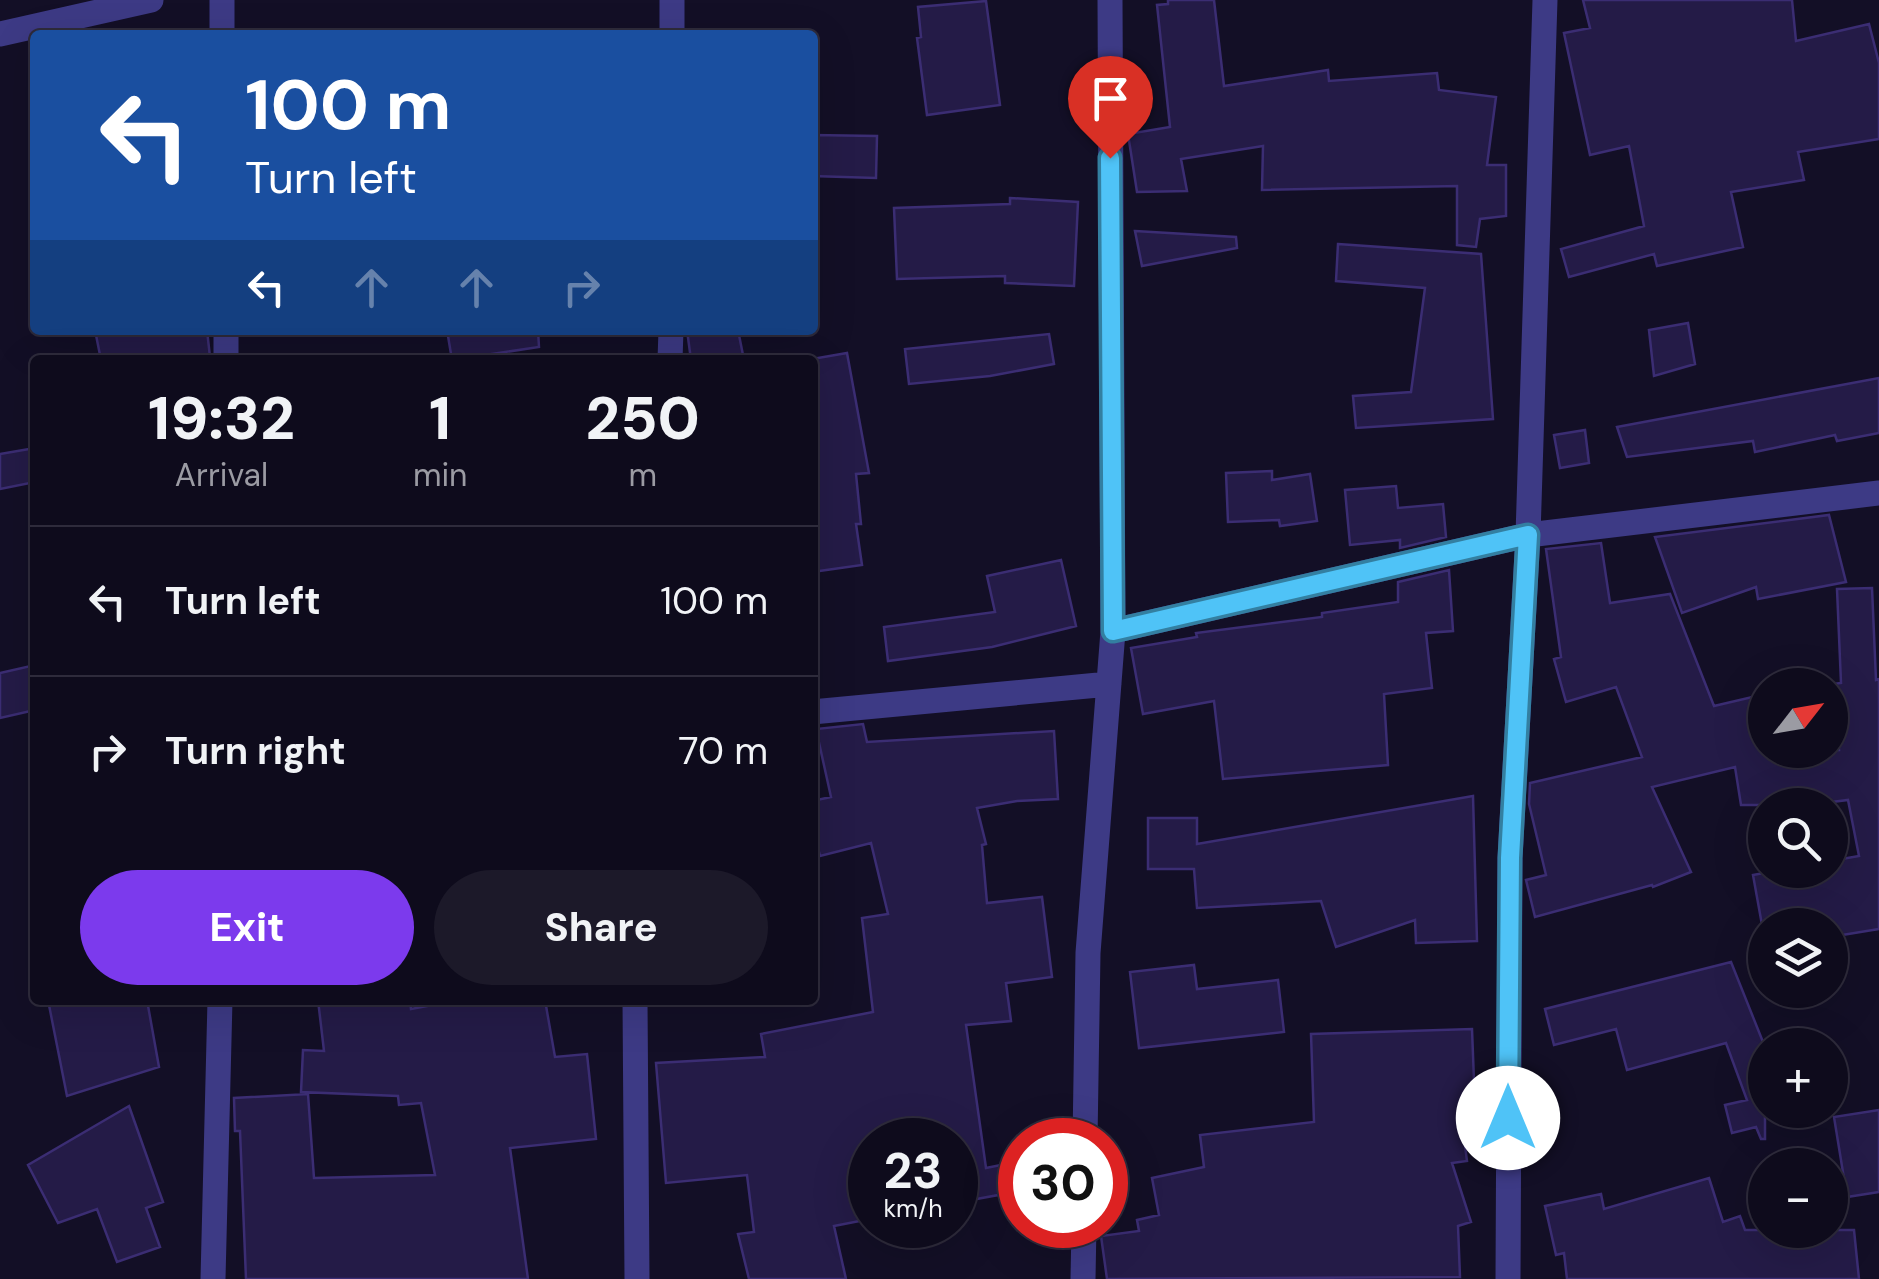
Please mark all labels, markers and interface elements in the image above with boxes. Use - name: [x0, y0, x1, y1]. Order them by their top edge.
- pin: [1068, 56, 1153, 159]
- text: 100 m: [245, 60, 451, 151]
- icon: left: [80, 70, 210, 200]
- icon: arrive: [1083, 71, 1138, 126]
- text: Turn left: [245, 148, 417, 207]
- icon: left: [239, 260, 294, 315]
- icon: ahead: [344, 260, 399, 315]
- icon: ahead: [449, 260, 504, 315]
- icon: right: [554, 260, 609, 315]
- text: 19:32: [148, 379, 295, 458]
- text: 1: [429, 379, 451, 458]
- text: 250: [586, 379, 700, 458]
- text: Arrival: [175, 454, 268, 496]
- text: min: [413, 454, 467, 496]
- text: m: [628, 454, 657, 496]
- icon: left: [80, 574, 135, 629]
- text: Turn left: [165, 576, 321, 626]
- text: 100 m: [660, 576, 768, 626]
- north arrow: [1748, 668, 1848, 768]
- map controls: [1748, 668, 1848, 1248]
- icon: right: [80, 724, 135, 779]
- text: Turn right: [165, 726, 346, 776]
- text: 70 m: [678, 726, 768, 776]
- button: search: [1748, 788, 1848, 888]
- button: Exit: [80, 870, 414, 985]
- button: Share: [434, 870, 768, 985]
- button: layers: [1748, 908, 1848, 1008]
- button: +: [1748, 1028, 1848, 1128]
- position arrow: [1456, 1066, 1560, 1170]
- speed limit sign: 30: [998, 1118, 1128, 1248]
- text: 23: [884, 1138, 943, 1204]
- button: −: [1748, 1148, 1848, 1248]
- text: km/h: [883, 1192, 943, 1225]

